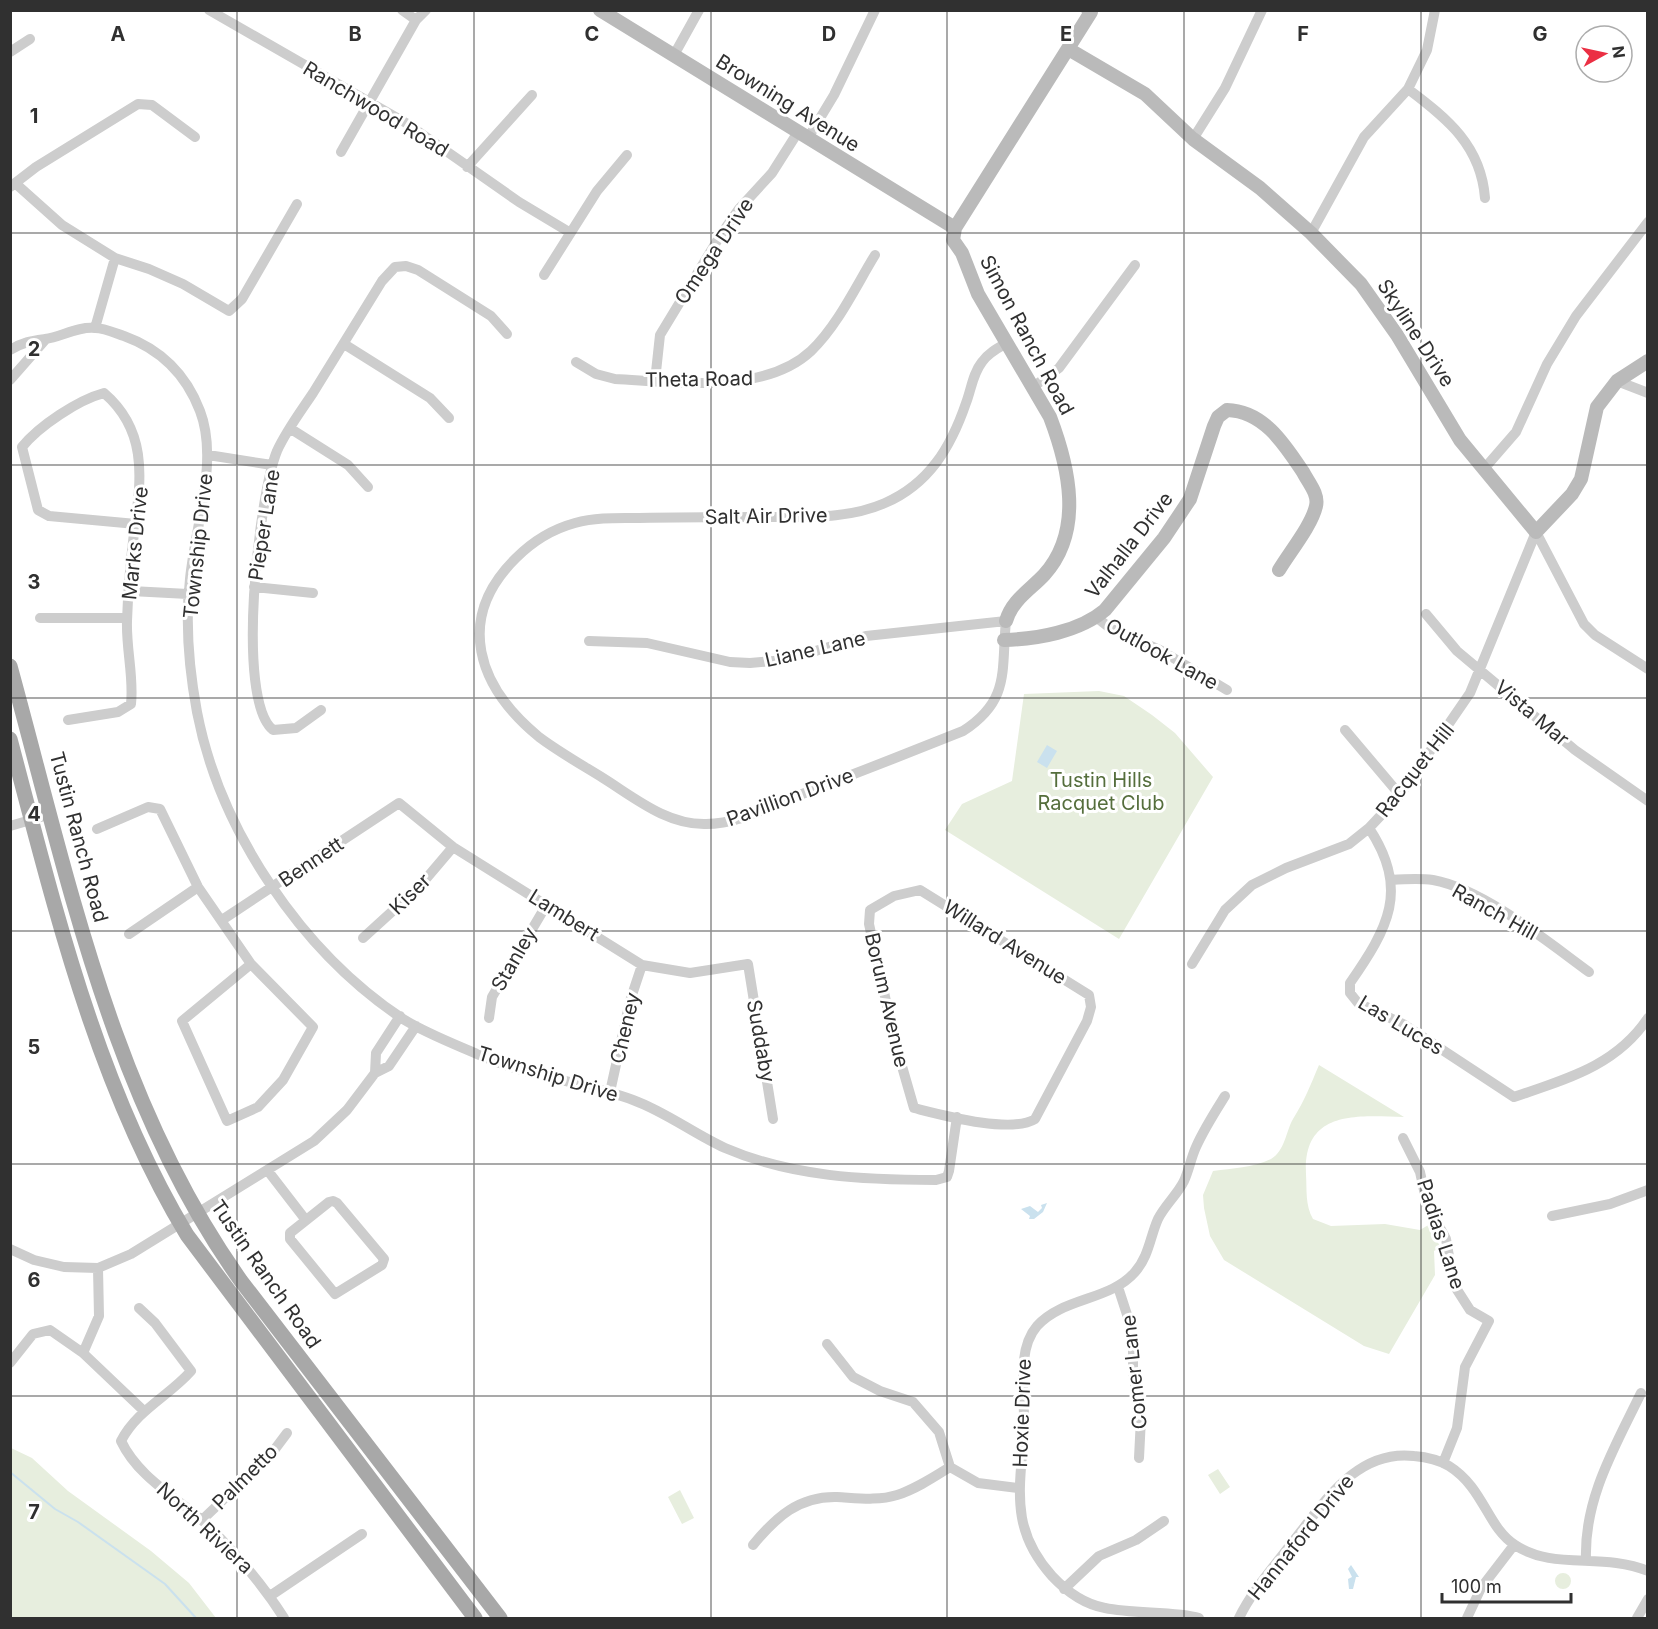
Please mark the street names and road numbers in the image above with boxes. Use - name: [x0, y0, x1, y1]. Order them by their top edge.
- street label: Browning Avenue: [712, 49, 864, 157]
- street label: Ranchwood Road: [299, 56, 453, 162]
- street label: Omega Drive: [670, 193, 758, 309]
- street label: Simon Ranch Road: [975, 251, 1079, 419]
- street label: Skyline Drive: [1372, 275, 1460, 391]
- street label: Theta Road: [645, 366, 753, 392]
- street label: Pieper Lane: [243, 468, 285, 582]
- street label: Township Drive: [178, 472, 218, 620]
- street label: Marks Drive: [117, 485, 153, 601]
- street label: Valhalla Drive: [1080, 487, 1178, 603]
- street label: Salt Air Drive: [704, 503, 828, 529]
- street label: Outlook Lane: [1101, 613, 1223, 695]
- street label: Liane Lane: [762, 626, 868, 672]
- street label: Vista Mar: [1490, 675, 1574, 751]
- street label: Racquet Hill: [1371, 718, 1459, 822]
- street label: Tustin Ranch Road: [45, 749, 113, 925]
- street label: Pavillion Drive: [723, 763, 857, 831]
- street label: Bennett: [274, 831, 348, 892]
- street label: Kiser: [384, 868, 436, 920]
- street label: Ranch Hill: [1448, 879, 1542, 945]
- street label: Lambert: [524, 884, 604, 946]
- street label: Willard Avenue: [939, 895, 1071, 989]
- street label: Stanley: [486, 923, 542, 995]
- street label: Borum Avenue: [860, 930, 914, 1070]
- street label: Cheney: [605, 990, 645, 1066]
- street label: Las Luces: [1354, 990, 1448, 1060]
- street label: Suddaby: [742, 998, 780, 1084]
- street label: Township Drive: [475, 1041, 621, 1107]
- street label: Padias Lane: [1412, 1176, 1470, 1292]
- street label: Tustin Ranch Road: [206, 1195, 326, 1353]
- street label: Comer Lane: [1116, 1314, 1152, 1430]
- street label: Hoxie Drive: [1008, 1358, 1036, 1468]
- street label: Palmetto: [207, 1439, 283, 1515]
- street label: Hannaford Drive: [1243, 1469, 1359, 1605]
- street label: North Riviera: [152, 1477, 258, 1579]

